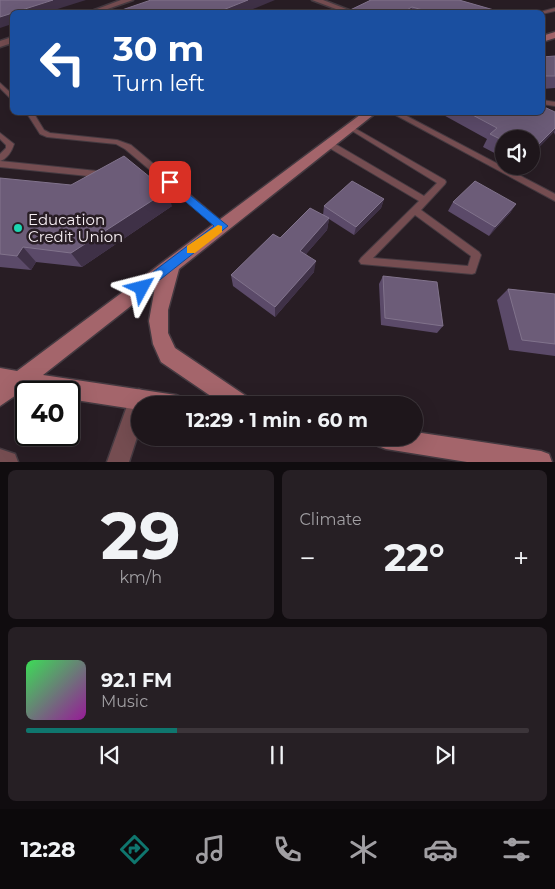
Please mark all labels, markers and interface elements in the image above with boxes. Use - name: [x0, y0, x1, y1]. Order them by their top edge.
- text: 30 m: [113, 27, 204, 70]
- icon: left: [30, 30, 95, 95]
- text: Turn left: [113, 70, 205, 97]
- map controls: [495, 130, 540, 175]
- button: sound: [495, 130, 540, 175]
- pin: [149, 161, 191, 203]
- icon: arrive: [156, 168, 184, 196]
- place label: Education Credit Union: [28, 210, 123, 246]
- marker: Education Credit Union: [12, 222, 24, 234]
- position arrow: [115, 261, 167, 313]
- speed limit sign: 40: [15, 381, 80, 446]
- text: 12:29 · 1 min · 60 m: [186, 409, 368, 432]
- text: 29: [101, 496, 181, 575]
- text: Climate: [300, 510, 362, 529]
- text: 22°: [384, 534, 445, 581]
- text: −: [300, 541, 316, 575]
- text: +: [513, 541, 529, 575]
- text: km/h: [119, 568, 162, 587]
- text: 92.1 FM: [101, 669, 172, 692]
- text: Music: [101, 692, 148, 711]
- icon: previous: [96, 741, 124, 769]
- icon: pause: [263, 741, 291, 769]
- icon: next: [431, 741, 459, 769]
- icon: directions: [117, 832, 152, 867]
- icon: music: [193, 832, 228, 867]
- icon: phone: [270, 832, 305, 867]
- icon: climate: [346, 832, 381, 867]
- icon: car: [423, 832, 458, 867]
- icon: filters: [499, 832, 534, 867]
- text: 12:28: [21, 836, 76, 863]

